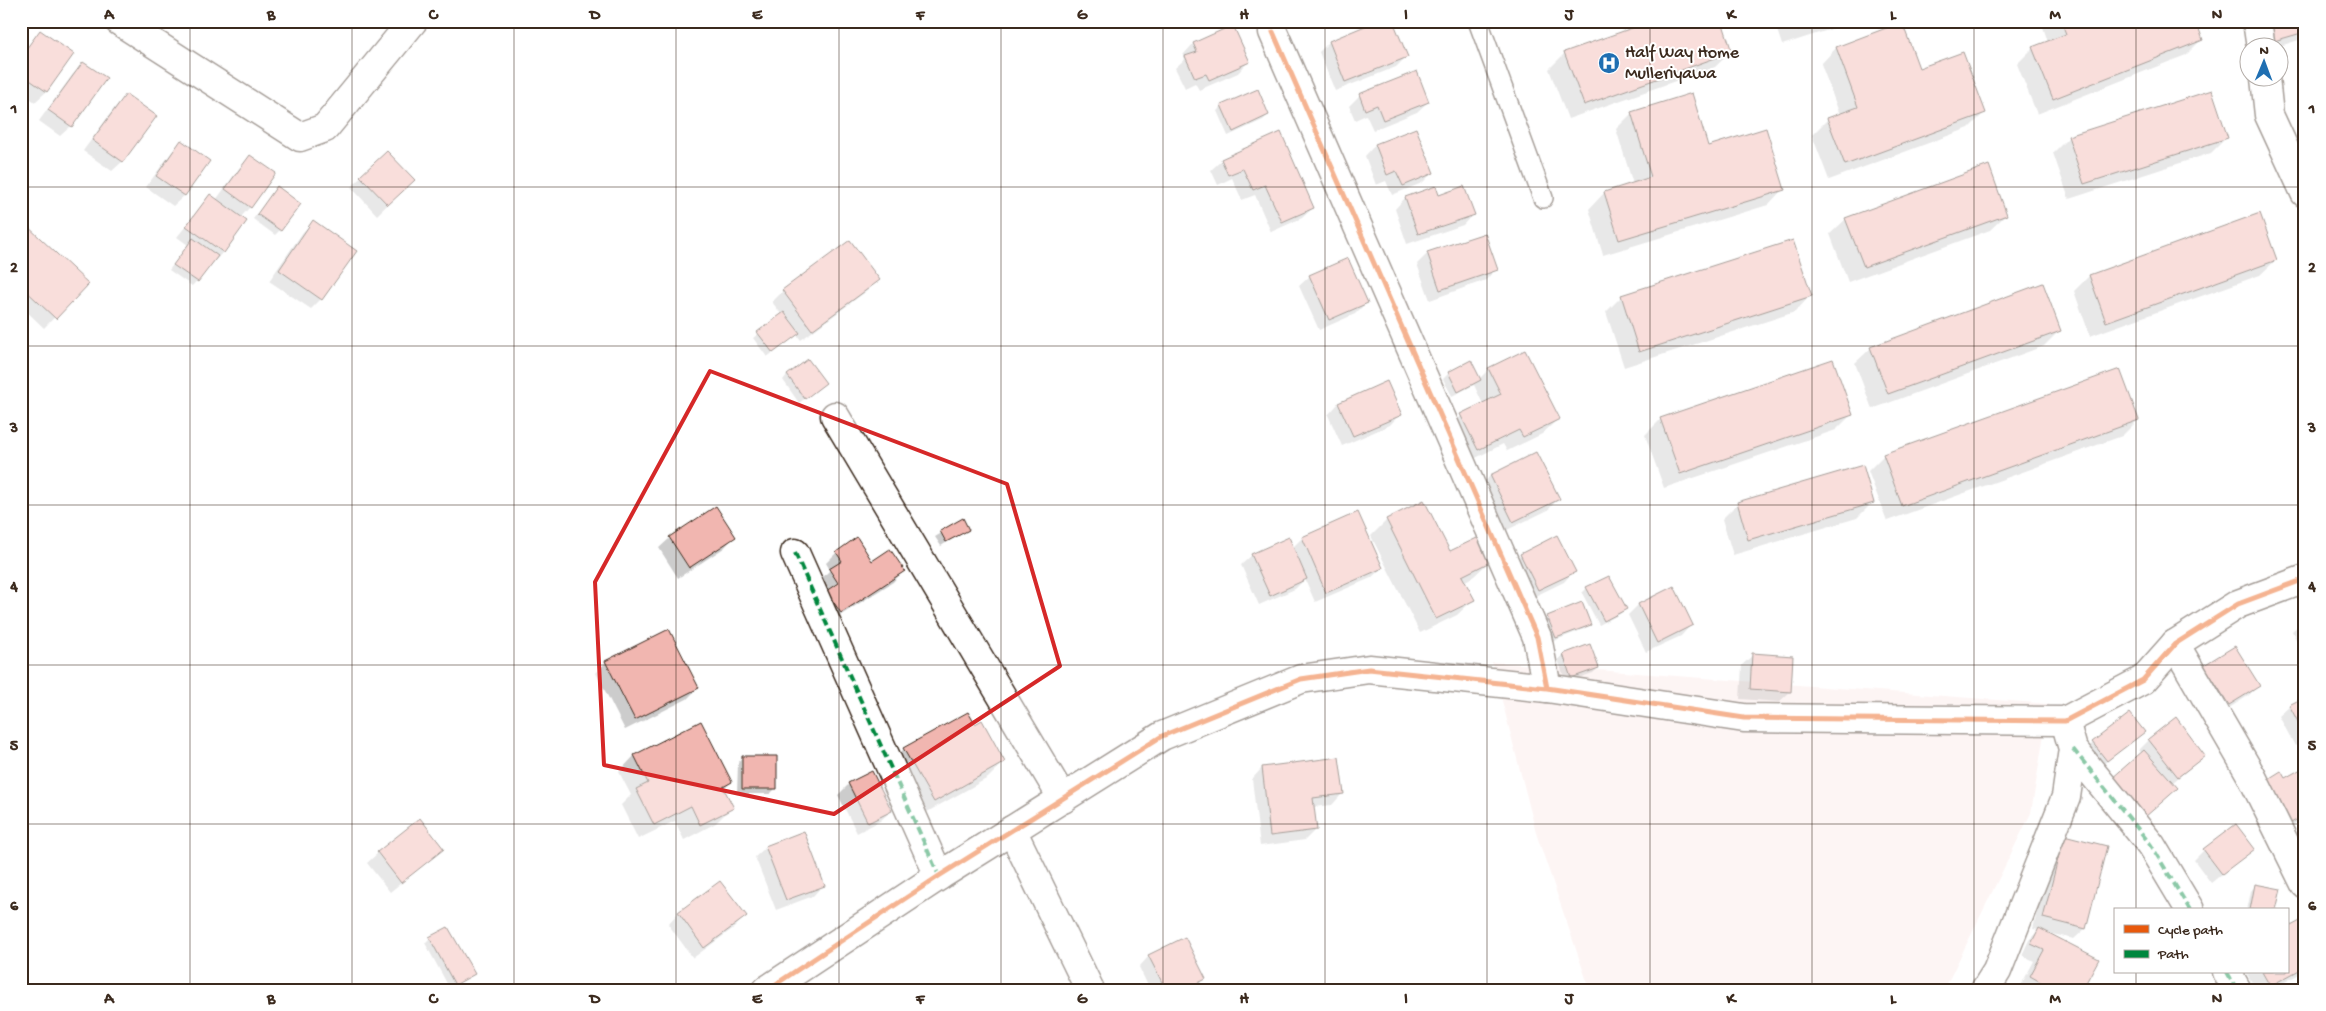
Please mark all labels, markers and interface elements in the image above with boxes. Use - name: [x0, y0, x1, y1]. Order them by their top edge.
- text: A: [103, 7, 115, 26]
- text: B: [266, 7, 276, 26]
- text: C: [428, 7, 439, 26]
- text: D: [588, 7, 601, 26]
- text: E: [752, 7, 763, 26]
- text: F: [915, 7, 926, 26]
- text: G: [1077, 7, 1088, 26]
- text: H: [1239, 7, 1249, 26]
- text: I: [1404, 7, 1408, 26]
- text: J: [1564, 7, 1575, 26]
- text: K: [1726, 7, 1738, 26]
- text: L: [1890, 7, 1897, 26]
- text: M: [2049, 7, 2061, 26]
- text: N: [2212, 7, 2223, 26]
- north arrow: [2238, 38, 2288, 88]
- place label: Half Way Home Mulleriyawa: [1625, 43, 1740, 85]
- text: N: [2259, 43, 2269, 60]
- hospital icon: Half Way Home Mulleriyawa: [1597, 51, 1621, 75]
- text: 1: [10, 101, 17, 120]
- text: 1: [2308, 101, 2315, 120]
- text: 2: [10, 260, 18, 279]
- text: 2: [2308, 260, 2316, 279]
- text: 3: [9, 420, 18, 439]
- text: 3: [2307, 420, 2316, 439]
- text: 4: [9, 579, 18, 598]
- text: 4: [2307, 579, 2316, 598]
- text: 5: [10, 738, 19, 757]
- text: 5: [2308, 738, 2317, 757]
- text: 6: [10, 898, 19, 917]
- text: 6: [2308, 898, 2317, 917]
- legend: [2114, 908, 2288, 974]
- text: Cycle path: [2158, 922, 2223, 940]
- text: Path: [2157, 946, 2189, 964]
- text: A: [103, 991, 115, 1010]
- text: B: [266, 991, 276, 1010]
- text: C: [428, 991, 439, 1010]
- text: D: [588, 991, 601, 1010]
- text: E: [752, 991, 763, 1010]
- text: F: [915, 991, 926, 1010]
- text: G: [1077, 991, 1088, 1010]
- text: H: [1239, 991, 1249, 1010]
- text: I: [1404, 991, 1408, 1010]
- text: J: [1564, 991, 1575, 1010]
- text: K: [1726, 991, 1738, 1010]
- text: L: [1890, 991, 1897, 1010]
- text: M: [2049, 991, 2061, 1010]
- text: N: [2212, 991, 2223, 1010]

